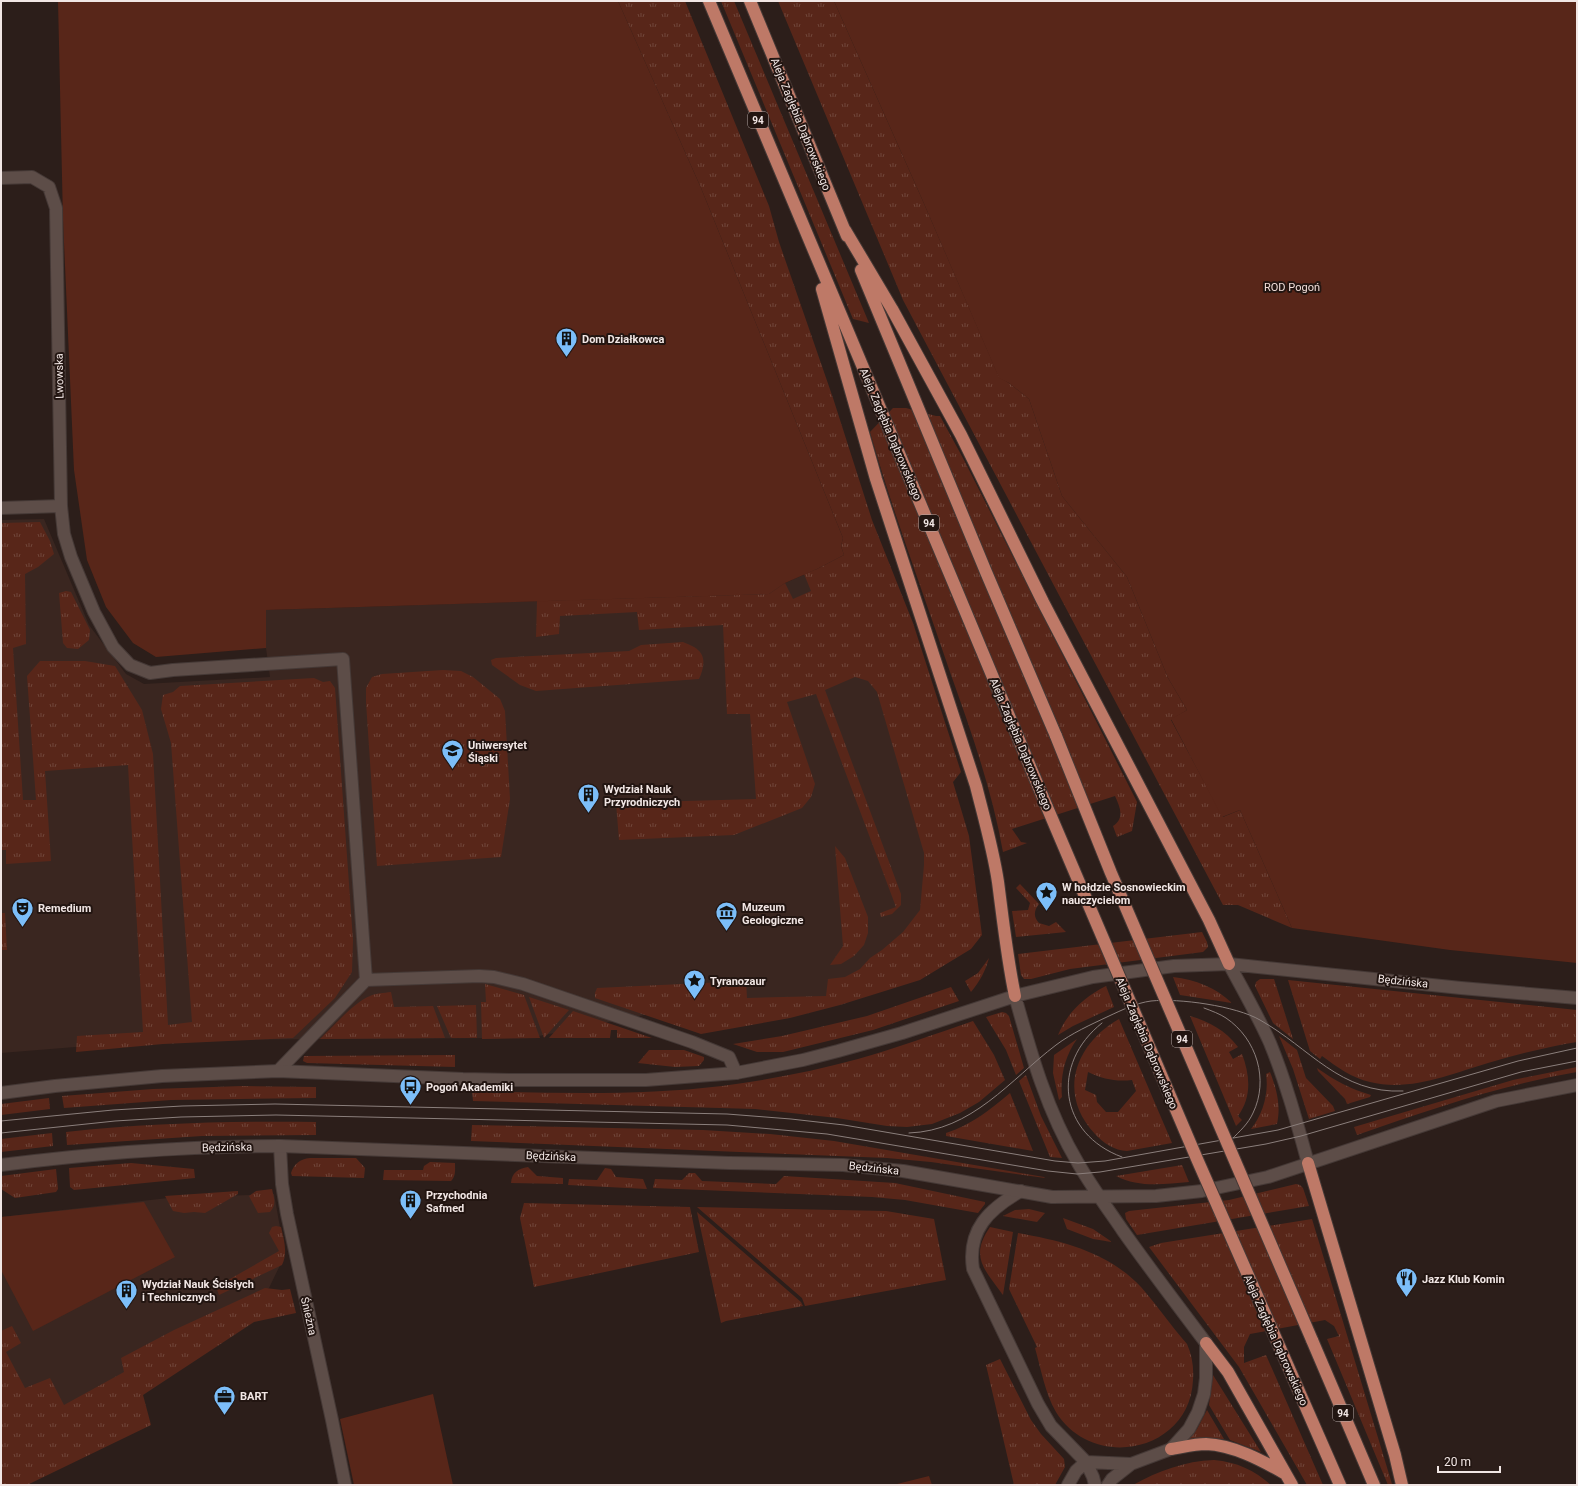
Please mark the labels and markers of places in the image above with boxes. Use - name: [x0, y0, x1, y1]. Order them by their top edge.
- building icon: Dom Działkowca: [553, 326, 579, 359]
- place label: Dom Działkowca: [582, 333, 664, 346]
- school or university icon: Uniwersytet Śląski: [440, 738, 466, 771]
- place label: Uniwersytet Śląski: [468, 739, 527, 765]
- building icon: Wydział Nauk Przyrodniczych: [576, 782, 602, 815]
- place label: Wydział Nauk Przyrodniczych: [604, 783, 680, 809]
- place icon: W hołdzie Sosnowieckim nauczycielom: [1034, 880, 1060, 913]
- place label: W hołdzie Sosnowieckim nauczycielom: [1062, 881, 1185, 907]
- theatre icon: Remedium: [10, 895, 36, 928]
- museum icon: Muzeum Geologiczne: [713, 900, 739, 933]
- place label: Muzeum Geologiczne: [742, 901, 803, 927]
- place label: Remedium: [38, 902, 91, 915]
- place icon: Tyranozaur: [682, 968, 708, 1001]
- place label: Tyranozaur: [710, 975, 766, 988]
- bus stop icon: Pogoń Akademiki: [397, 1074, 423, 1107]
- place label: Pogoń Akademiki: [426, 1081, 513, 1094]
- building icon: Przychodnia Safmed: [398, 1188, 424, 1221]
- place label: Przychodnia Safmed: [426, 1189, 488, 1215]
- restaurant icon: Jazz Klub Komin: [1393, 1266, 1419, 1299]
- place label: Jazz Klub Komin: [1422, 1273, 1505, 1286]
- building icon: Wydział Nauk Ścisłych i Technicznych: [114, 1277, 140, 1310]
- place label: Wydział Nauk Ścisłych i Technicznych: [142, 1278, 254, 1304]
- office icon: BART: [211, 1383, 237, 1416]
- place label: BART: [240, 1390, 268, 1403]

